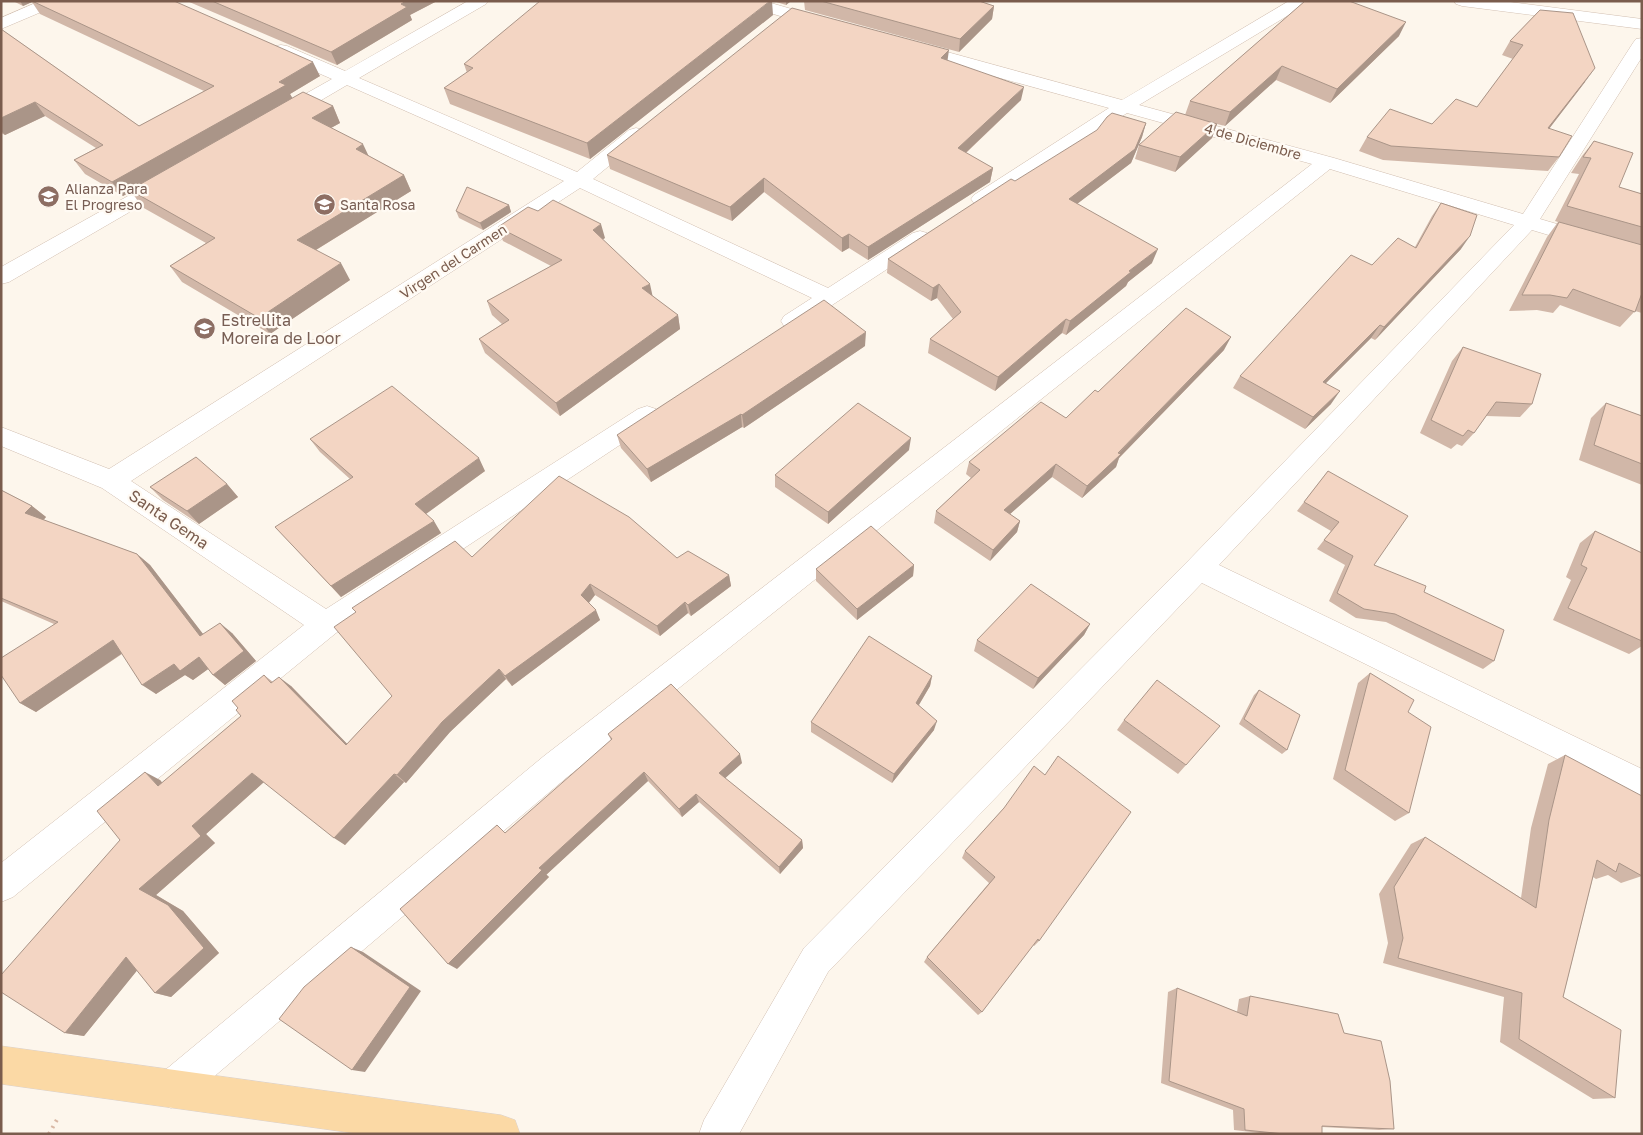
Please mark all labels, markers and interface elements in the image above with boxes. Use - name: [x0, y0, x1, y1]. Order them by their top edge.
- street label: 4 de Diciembre: [1203, 119, 1303, 163]
- place label: Alianza Para El Progreso: [65, 180, 148, 213]
- school or university icon: Alianza Para El Progreso: [37, 184, 61, 208]
- school or university icon: Santa Rosa: [312, 192, 336, 216]
- place label: Santa Rosa: [340, 196, 415, 213]
- street label: Virgen del Carmen: [396, 220, 510, 302]
- place label: Estrellita Moreira de Loor: [221, 310, 341, 348]
- school or university icon: Estrellita Moreira de Loor: [193, 317, 217, 341]
- street label: Santa Gema: [125, 485, 213, 553]

